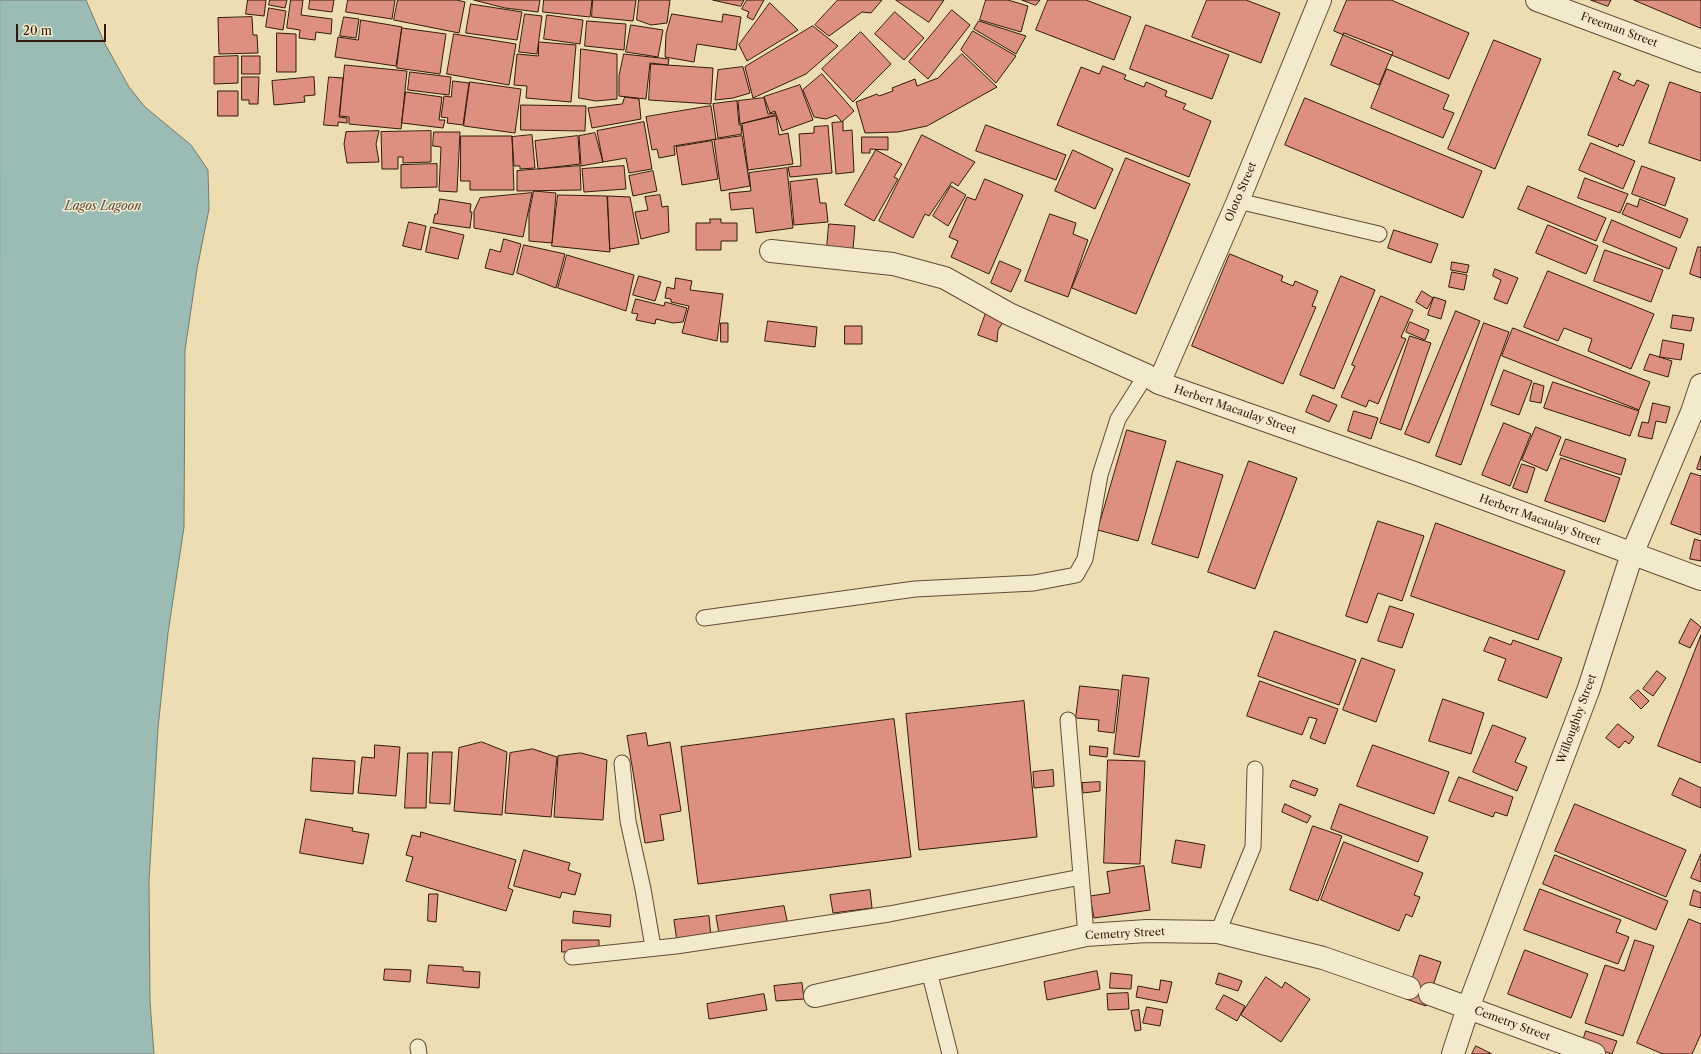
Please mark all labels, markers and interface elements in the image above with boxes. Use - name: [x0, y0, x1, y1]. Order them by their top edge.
- street label: Freeman Street: [1579, 10, 1659, 50]
- scale bar: [18, 16, 108, 42]
- text: 20 m: [23, 23, 52, 38]
- street label: Oloto Street: [1222, 160, 1260, 224]
- water label: Lagos Lagoon: [65, 200, 141, 214]
- street label: Herbert Macaulay Street: [1172, 383, 1298, 437]
- street label: Herbert Macaulay Street: [1477, 492, 1603, 548]
- street label: Willoughby Street: [1555, 672, 1599, 766]
- street label: Cemetry Street: [1085, 925, 1165, 943]
- street label: Cemetry Street: [1472, 1004, 1552, 1044]

